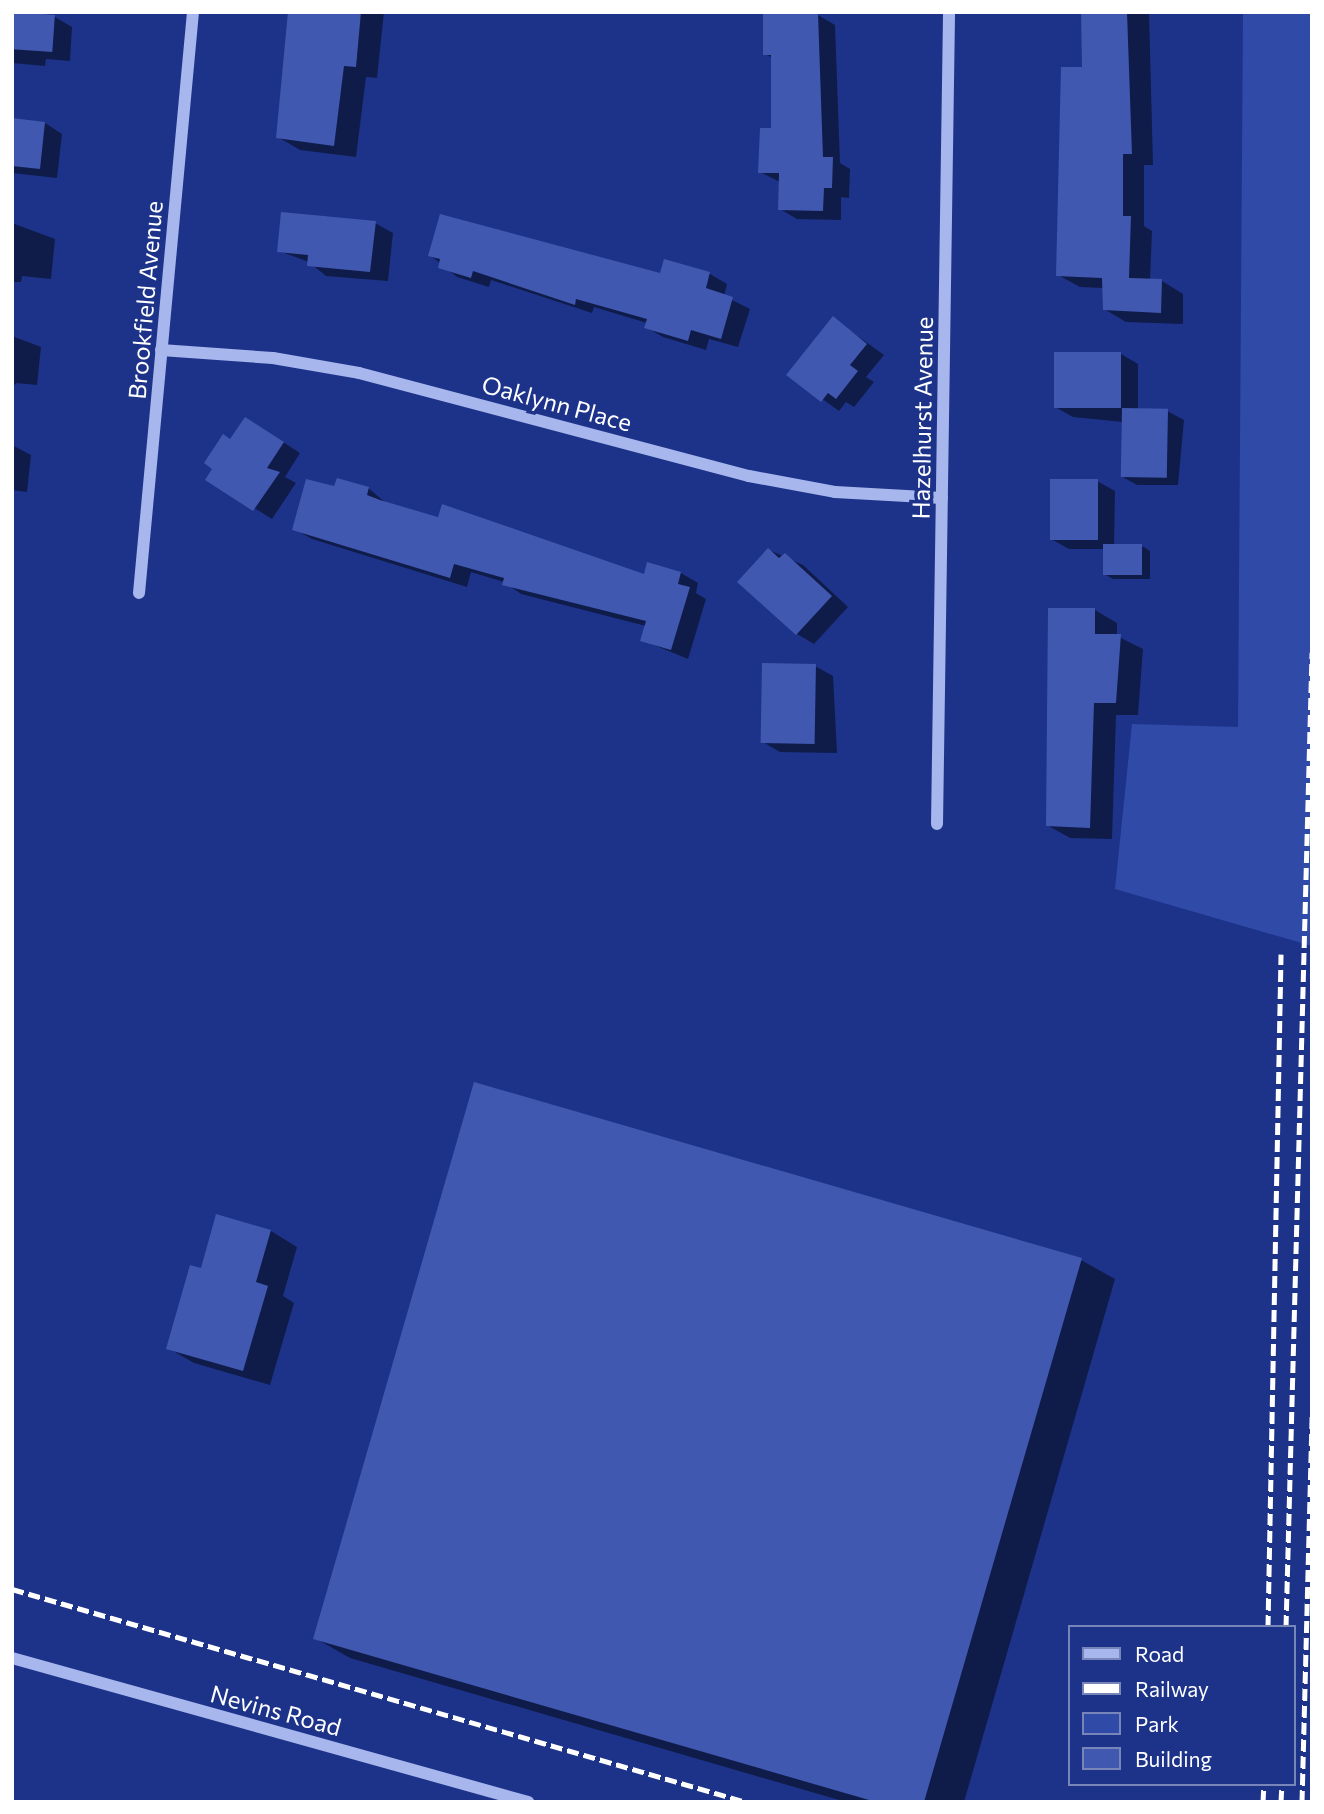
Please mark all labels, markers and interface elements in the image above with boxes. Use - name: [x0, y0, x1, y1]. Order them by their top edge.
- street label: Brookfield Avenue: [122, 200, 168, 400]
- street label: Hazelhurst Avenue: [906, 316, 938, 520]
- street label: Oaklynn Place: [479, 369, 635, 437]
- legend: [1068, 1625, 1296, 1786]
- text: Road: [1135, 1641, 1184, 1666]
- text: Railway: [1135, 1676, 1209, 1701]
- street label: Nevins Road: [207, 1679, 345, 1741]
- text: Park: [1135, 1711, 1179, 1736]
- text: Building: [1135, 1746, 1212, 1771]

